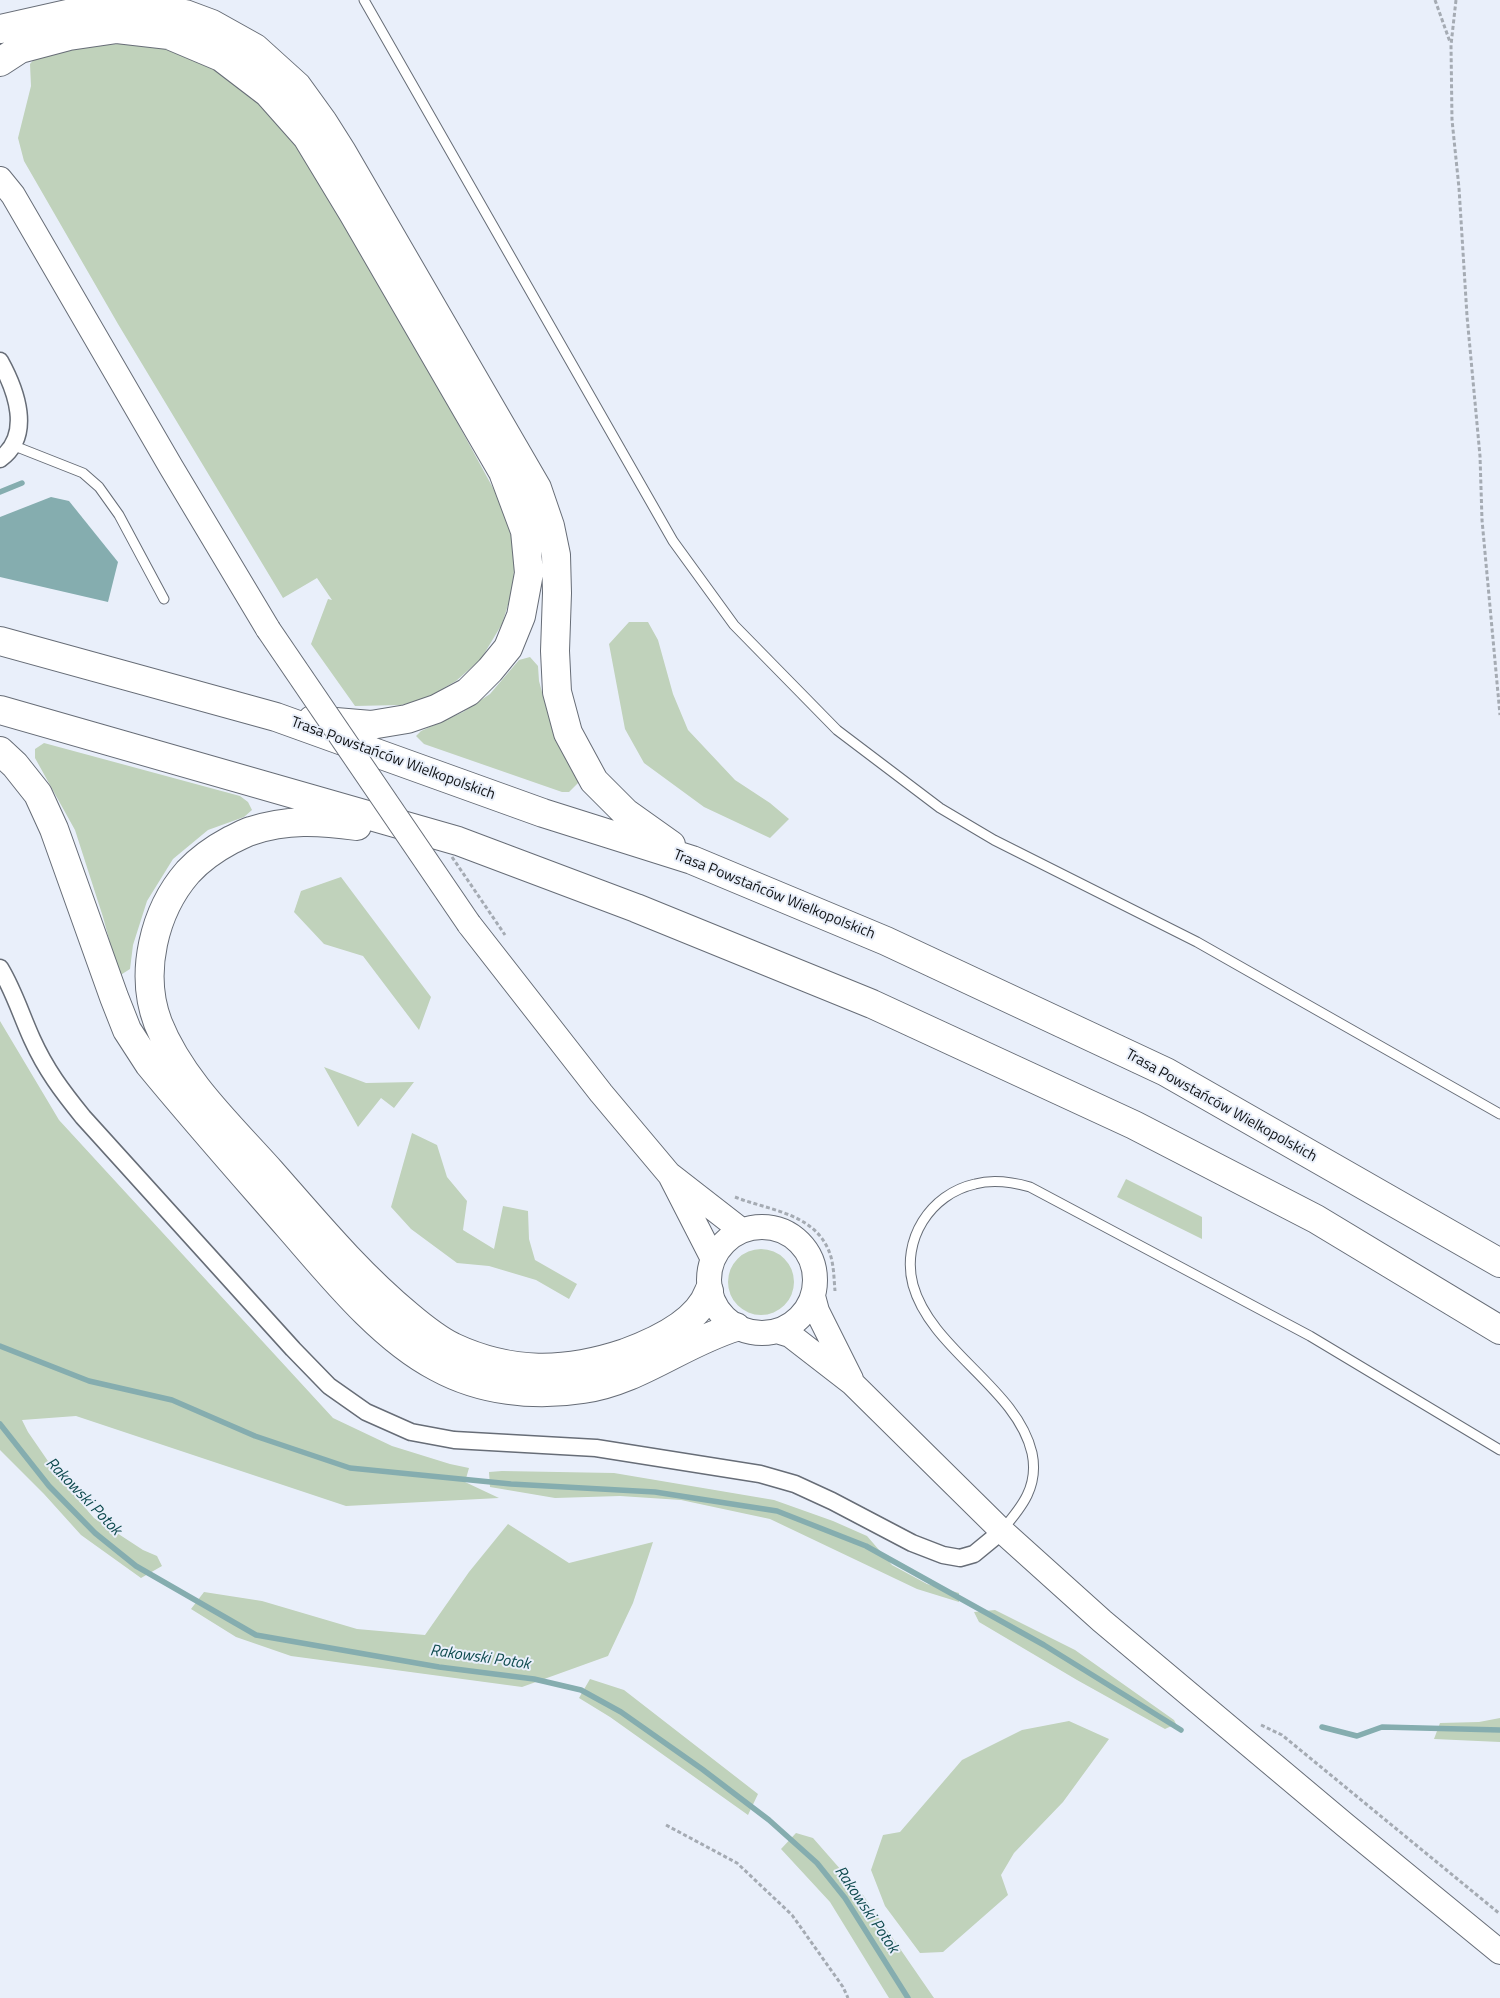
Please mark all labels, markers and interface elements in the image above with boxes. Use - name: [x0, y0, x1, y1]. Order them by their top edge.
- street label: Trasa Powstańców Wielkopolskich: [289, 714, 497, 804]
- street label: Trasa Powstańców Wielkopolskich: [671, 846, 877, 944]
- street label: Trasa Powstańców Wielkopolskich: [1122, 1046, 1320, 1166]
- water label: Rakowski Potok: [41, 1454, 125, 1540]
- water label: Rakowski Potok: [429, 1641, 531, 1675]
- water label: Rakowski Potok: [830, 1863, 902, 1957]

